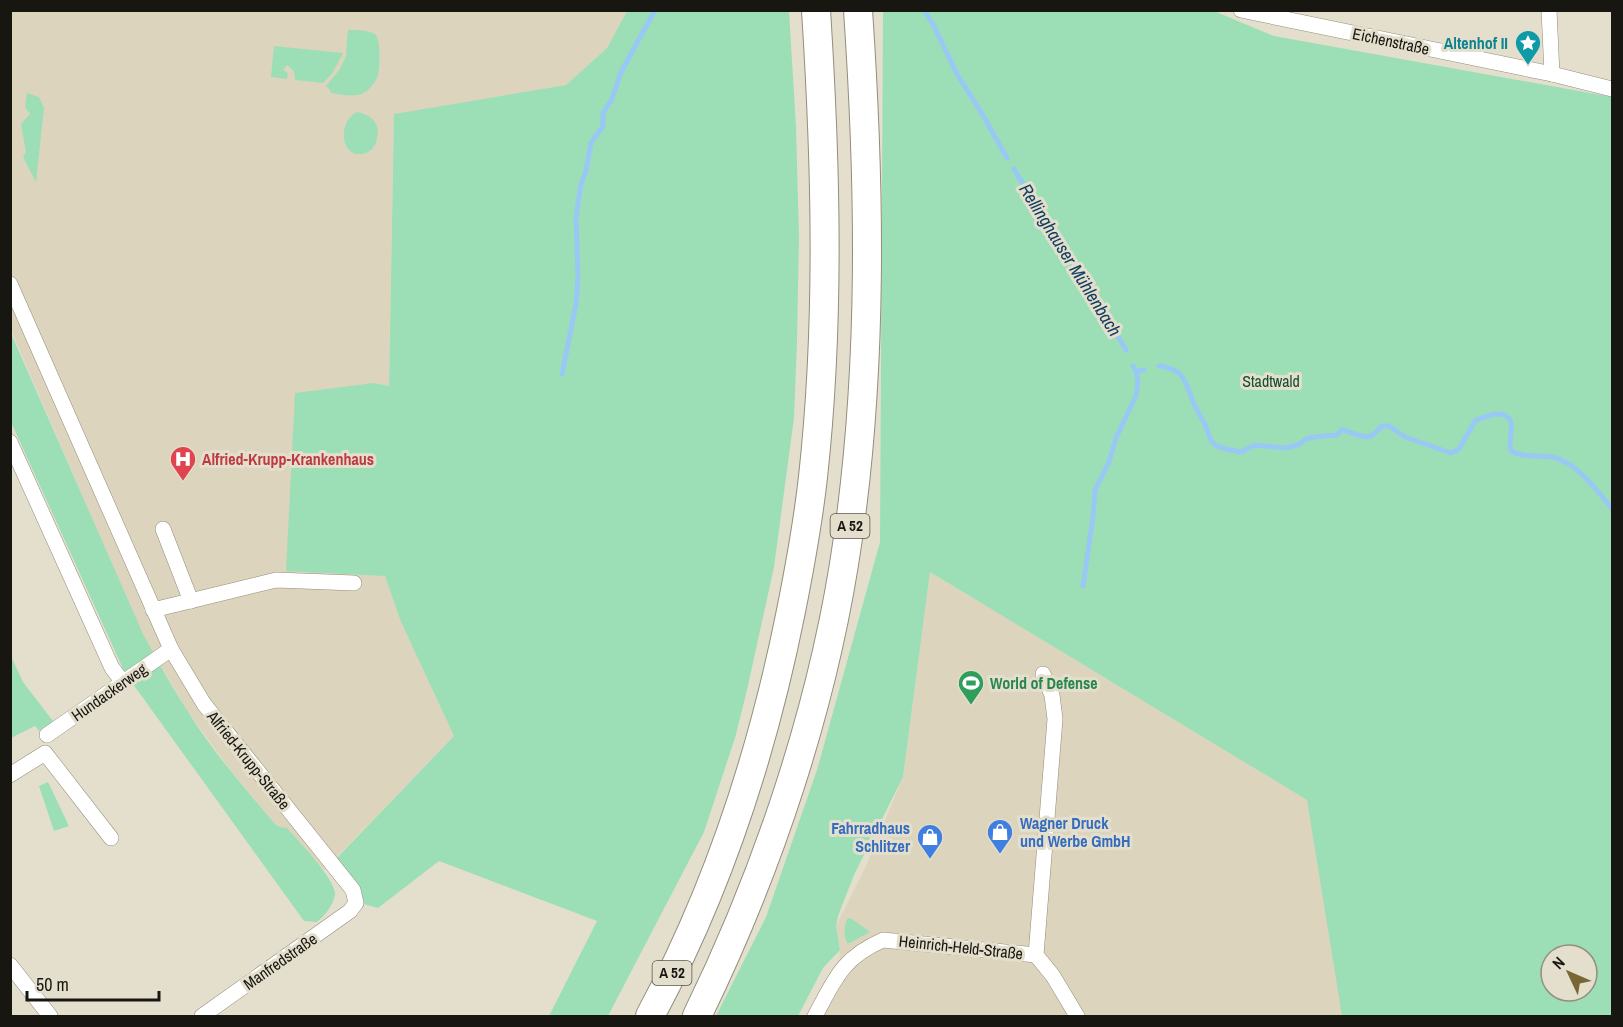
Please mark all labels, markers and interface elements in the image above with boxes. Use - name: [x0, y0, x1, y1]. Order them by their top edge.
- street label: Eichenstraße: [1351, 22, 1431, 60]
- place icon: Altenhof II: [1513, 28, 1543, 66]
- place label: Altenhof II: [1444, 32, 1508, 54]
- water label: Rellinghauser Mühlenbach: [1013, 179, 1128, 341]
- park label: Stadtwald: [1242, 370, 1300, 392]
- hospital icon: Alfried-Krupp-Krankenhaus: [168, 444, 198, 482]
- place label: Alfried-Krupp-Krankenhaus: [202, 448, 374, 470]
- road number: A 52: [830, 514, 870, 538]
- street label: Hundackerweg: [67, 657, 152, 726]
- sports icon: World of Defense: [956, 668, 986, 706]
- place label: World of Defense: [990, 672, 1098, 694]
- street label: Alfried-Krupp-Straße: [202, 705, 296, 814]
- place label: Wagner Druck und Werbe GmbH: [1020, 812, 1131, 852]
- place label: Fahrradhaus Schlitzer: [831, 817, 911, 857]
- shop icon: Wagner Druck und Werbe GmbH: [985, 817, 1015, 855]
- shop icon: Fahrradhaus Schlitzer: [915, 822, 945, 860]
- street label: Manfredstraße: [239, 928, 321, 994]
- street label: Heinrich-Held-Straße: [898, 930, 1024, 964]
- north arrow: [1539, 943, 1599, 1003]
- text: N: [1547, 952, 1569, 974]
- road number: A 52: [652, 961, 692, 985]
- scale bar: [27, 964, 159, 1002]
- text: 50 m: [36, 972, 69, 997]

